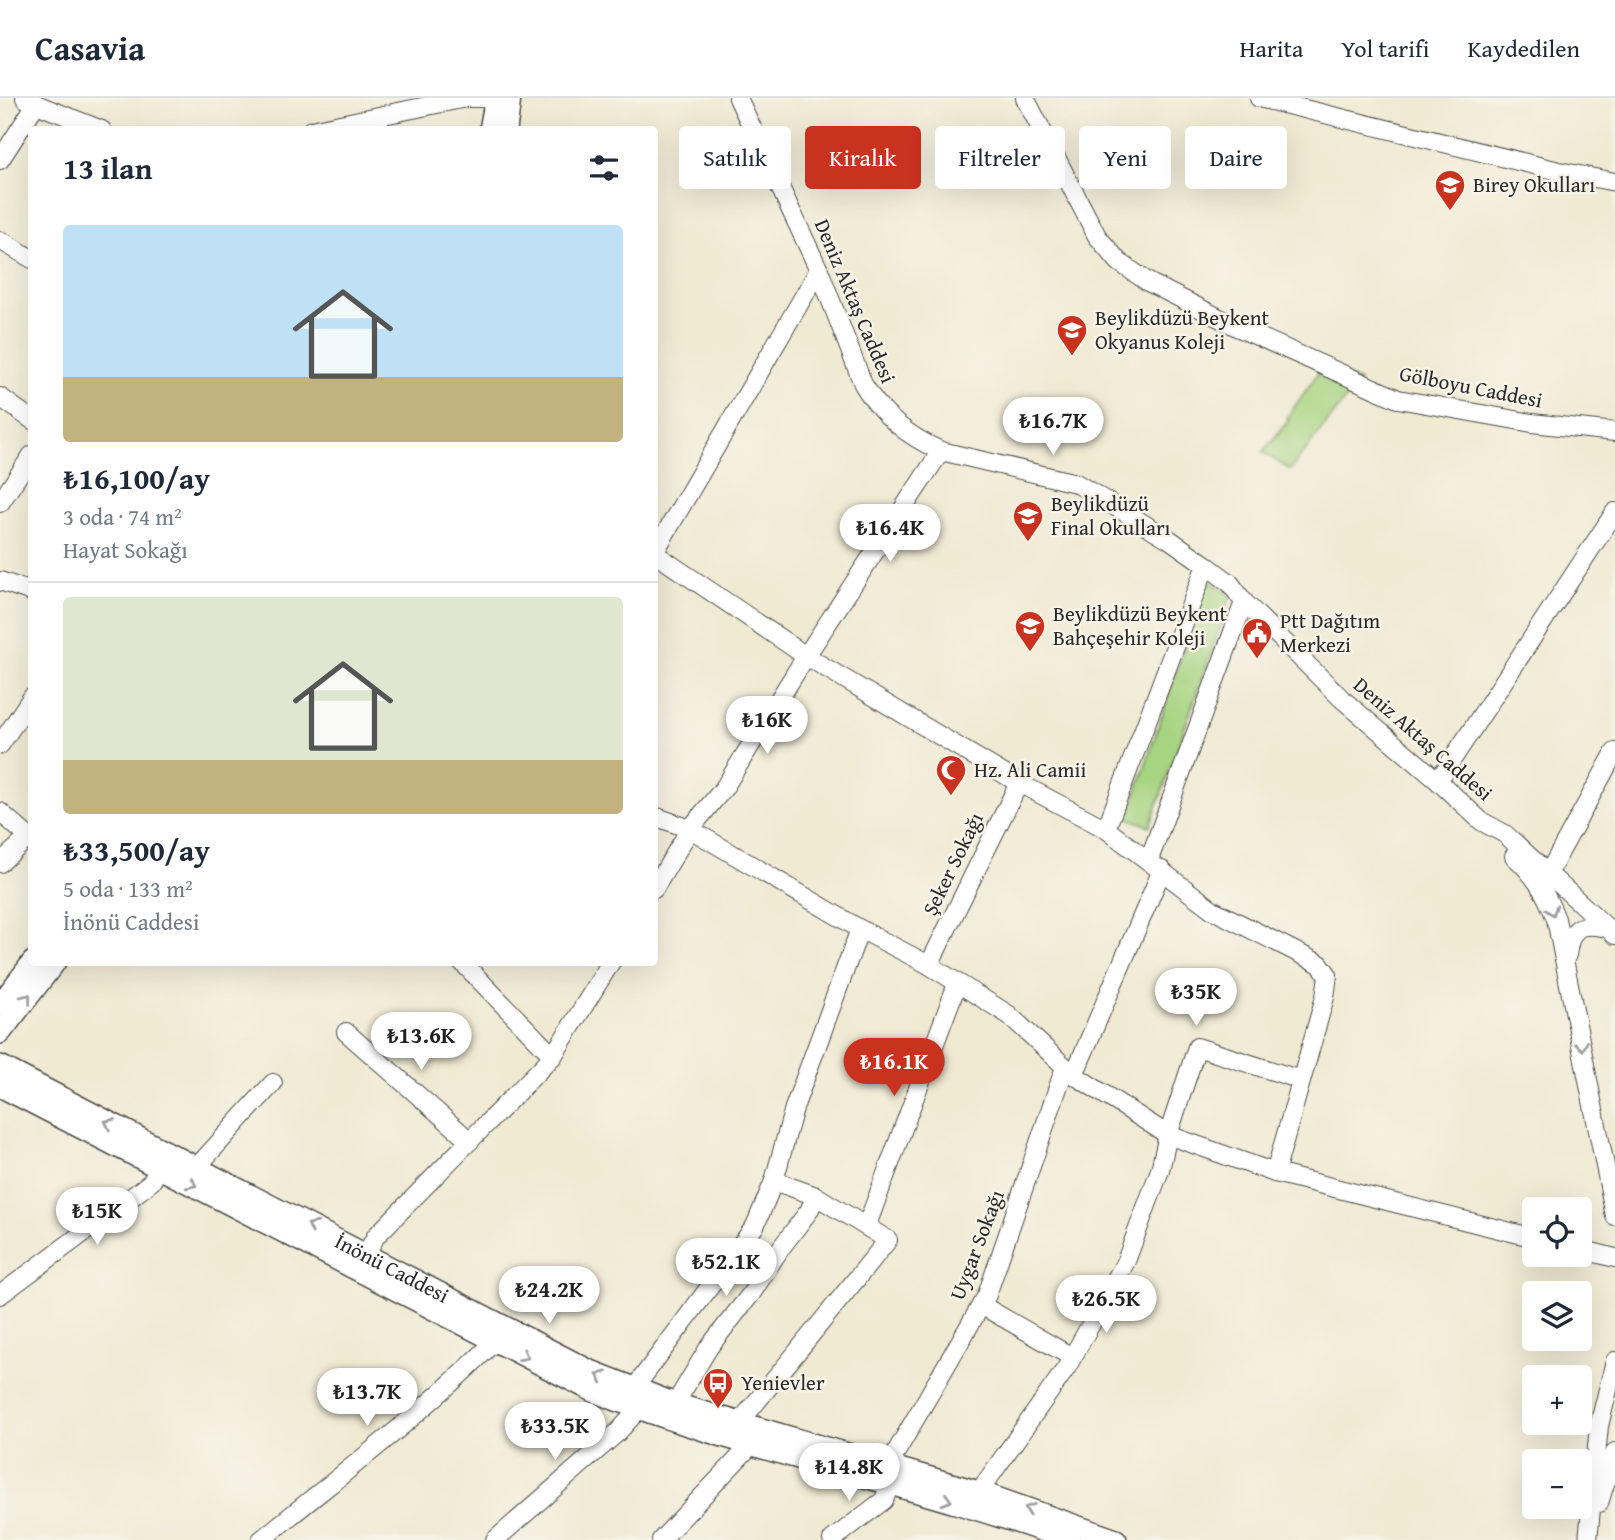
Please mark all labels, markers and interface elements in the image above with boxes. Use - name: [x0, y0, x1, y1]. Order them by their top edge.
- text: Casavia: [35, 24, 145, 72]
- text: Harita: [1240, 31, 1303, 66]
- text: Yol tarifi: [1341, 31, 1429, 66]
- text: Kaydedilen: [1467, 31, 1580, 66]
- chip: Satılık: [679, 126, 791, 189]
- chip: Kiralık: [805, 126, 921, 189]
- chip: Filtreler: [935, 126, 1065, 189]
- chip: Yeni: [1079, 126, 1171, 189]
- chip: Daire: [1185, 126, 1287, 189]
- text: 13 ilan: [63, 146, 152, 190]
- icon: filters: [585, 149, 623, 187]
- school or university icon: Birey Okulları: [1433, 168, 1467, 212]
- place label: Birey Okulları: [1473, 169, 1595, 200]
- street label: Deniz Aktaş Caddesi: [807, 214, 904, 388]
- icon: home: [280, 271, 406, 397]
- place label: Beylikdüzü Beykent Okyanus Koleji: [1095, 302, 1270, 357]
- school or university icon: Beylikdüzü Beykent Okyanus Koleji: [1055, 313, 1089, 357]
- street label: Gölboyu Caddesi: [1397, 357, 1545, 416]
- pin: ₺16.7K: [996, 398, 1110, 457]
- text: ₺16.7K: [1019, 403, 1087, 436]
- text: ₺16,100/ay: [63, 456, 210, 500]
- place label: Beylikdüzü Final Okulları: [1051, 488, 1171, 543]
- school or university icon: Beylikdüzü Final Okulları: [1011, 499, 1045, 543]
- text: 3 oda · 74 m²: [63, 500, 182, 533]
- pin: ₺16.4K: [833, 504, 947, 564]
- text: ₺16.4K: [856, 510, 924, 543]
- text: Hayat Sokağı: [63, 533, 188, 566]
- place label: Beylikdüzü Beykent Bahçeşehir Koleji: [1053, 598, 1228, 653]
- place label: Ptt Dağıtım Merkezi: [1280, 605, 1380, 660]
- school or university icon: Beylikdüzü Beykent Bahçeşehir Koleji: [1013, 609, 1047, 653]
- public building icon: Ptt Dağıtım Merkezi: [1240, 616, 1274, 660]
- icon: home: [280, 643, 406, 769]
- street label: Deniz Aktaş Caddesi: [1347, 669, 1500, 808]
- pin: ₺16K: [726, 696, 808, 756]
- text: ₺16K: [742, 702, 792, 735]
- mosque icon: Hz. Ali Camii: [934, 753, 968, 797]
- place label: Hz. Ali Camii: [974, 754, 1086, 785]
- street label: Şeker Sokağı: [914, 807, 991, 921]
- text: ₺33,500/ay: [63, 828, 210, 872]
- text: 5 oda · 133 m²: [63, 872, 193, 905]
- text: İnönü Caddesi: [63, 905, 199, 938]
- one-way arrow: [1544, 905, 1558, 917]
- pin: ₺35K: [1155, 968, 1237, 1028]
- text: ₺35K: [1171, 974, 1221, 1007]
- one-way arrow: [19, 993, 32, 1006]
- pin: ₺13.6K: [364, 1012, 478, 1072]
- text: ₺13.6K: [387, 1018, 455, 1051]
- pin: ₺16.1K: [837, 1038, 951, 1098]
- one-way arrow: [1574, 1040, 1589, 1052]
- text: ₺16.1K: [860, 1044, 928, 1077]
- one-way arrow: [104, 1118, 117, 1131]
- one-way arrow: [185, 1176, 197, 1190]
- street label: Uygar Sokağı: [941, 1185, 1012, 1304]
- pin: ₺15K: [56, 1188, 138, 1247]
- text: ₺15K: [72, 1193, 122, 1226]
- map controls: [1522, 1197, 1592, 1519]
- button: locate: [1522, 1197, 1592, 1267]
- one-way arrow: [307, 1221, 319, 1235]
- street label: İnönü Caddesi: [329, 1226, 455, 1311]
- pin: ₺52.1K: [669, 1238, 783, 1298]
- text: ₺52.1K: [692, 1244, 760, 1277]
- pin: ₺24.2K: [492, 1266, 606, 1326]
- text: ₺24.2K: [515, 1272, 583, 1305]
- pin: ₺26.5K: [1049, 1276, 1163, 1335]
- text: ₺26.5K: [1072, 1281, 1140, 1314]
- button: layers: [1522, 1281, 1592, 1351]
- one-way arrow: [517, 1348, 530, 1361]
- button: +: [1522, 1365, 1592, 1435]
- bus stop icon: Yenievler: [701, 1366, 735, 1410]
- place label: Yenievler: [741, 1367, 825, 1398]
- pin: ₺13.7K: [310, 1368, 424, 1428]
- one-way arrow: [596, 1370, 608, 1384]
- text: ₺13.7K: [333, 1374, 401, 1407]
- pin: ₺33.5K: [498, 1402, 612, 1462]
- text: ₺33.5K: [521, 1408, 589, 1441]
- pin: ₺14.8K: [792, 1444, 906, 1503]
- text: ₺14.8K: [815, 1449, 883, 1482]
- button: −: [1522, 1449, 1592, 1519]
- one-way arrow: [941, 1492, 953, 1507]
- one-way arrow: [1023, 1503, 1035, 1517]

